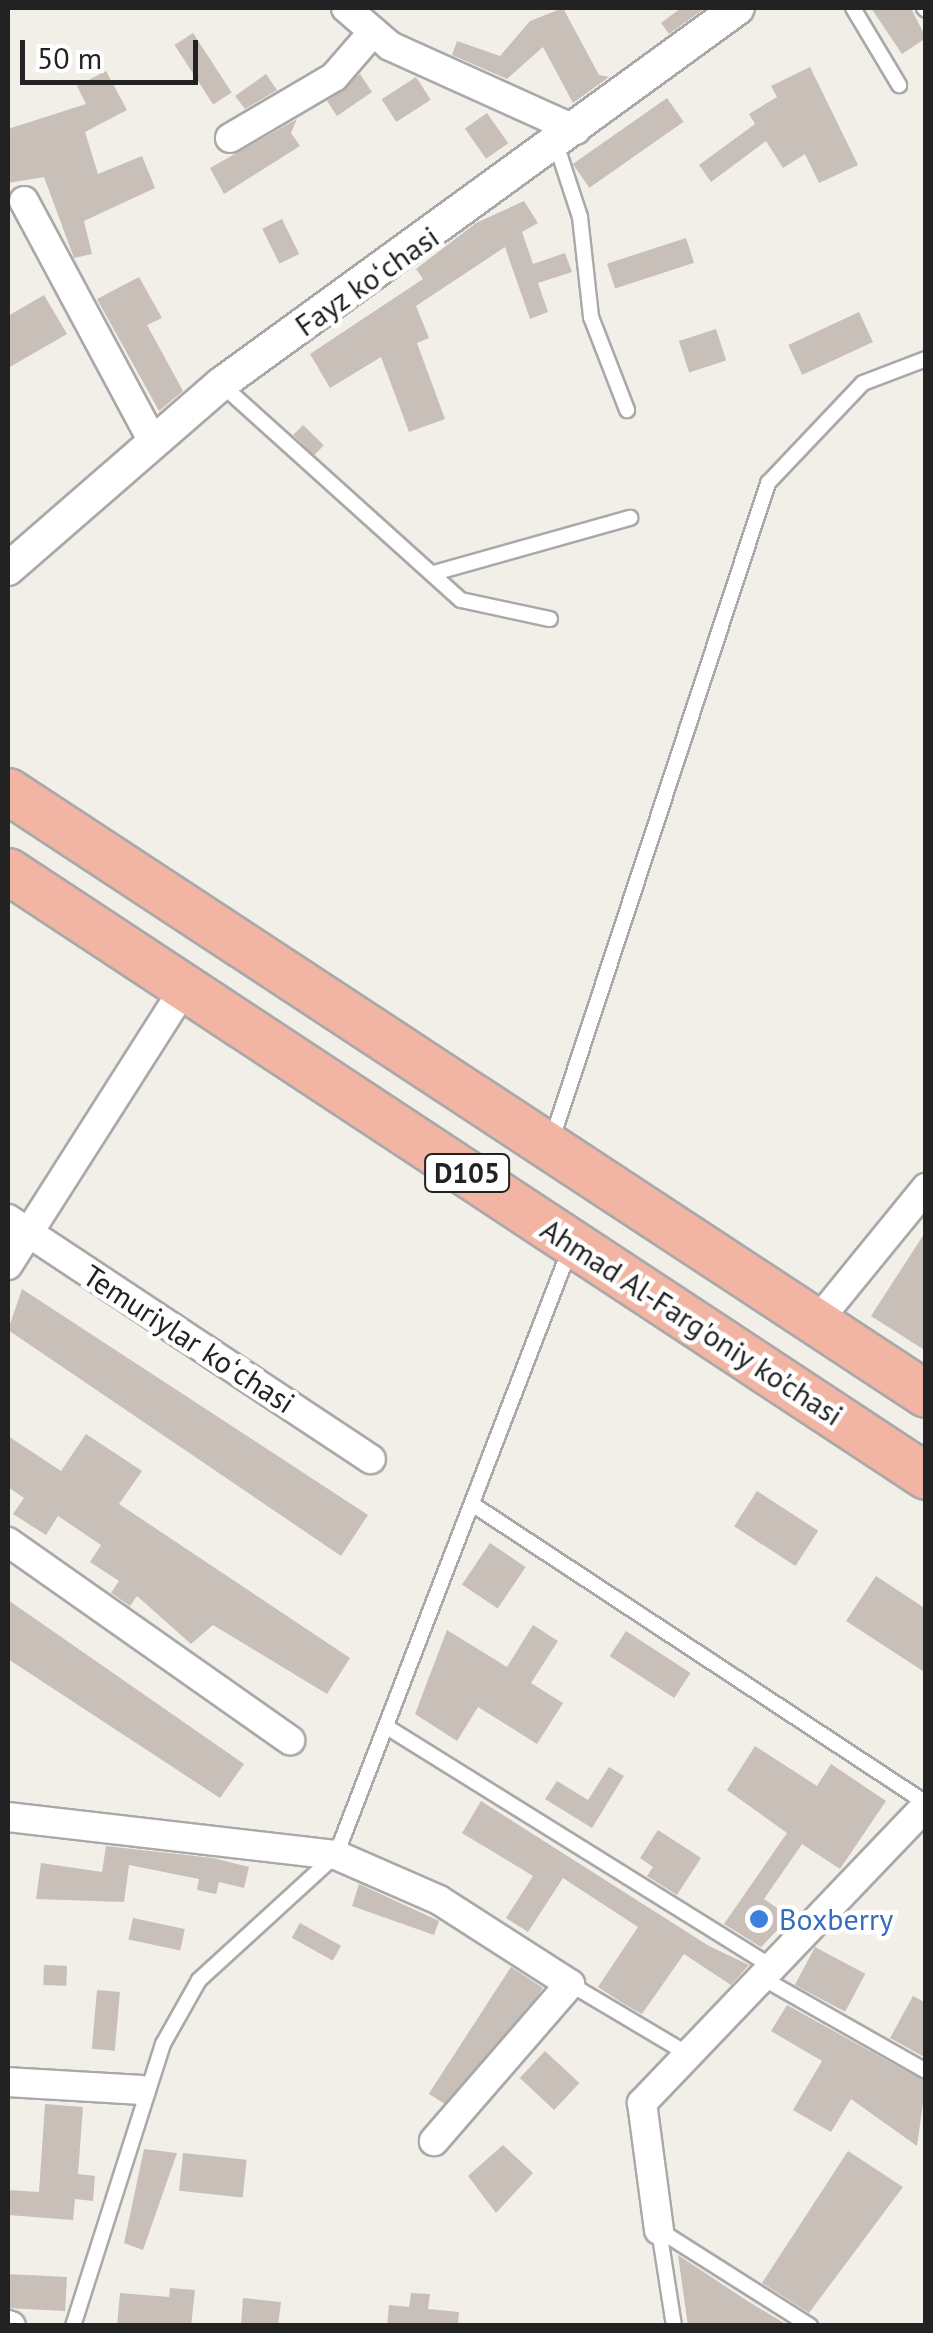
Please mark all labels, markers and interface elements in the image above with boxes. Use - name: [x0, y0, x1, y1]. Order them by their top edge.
- scale bar: [25, 20, 202, 82]
- text: 50 m: [37, 38, 102, 77]
- street label: Fayz koʻchasi: [288, 218, 446, 344]
- road number: D105: [422, 1150, 512, 1196]
- street label: Ahmad Al-Farg'oniy ko'chasi: [533, 1210, 851, 1434]
- street label: Temuriylar koʻchasi: [77, 1257, 301, 1421]
- place label: Boxberry: [779, 1901, 893, 1937]
- marker: Boxberry: [748, 1908, 770, 1930]

